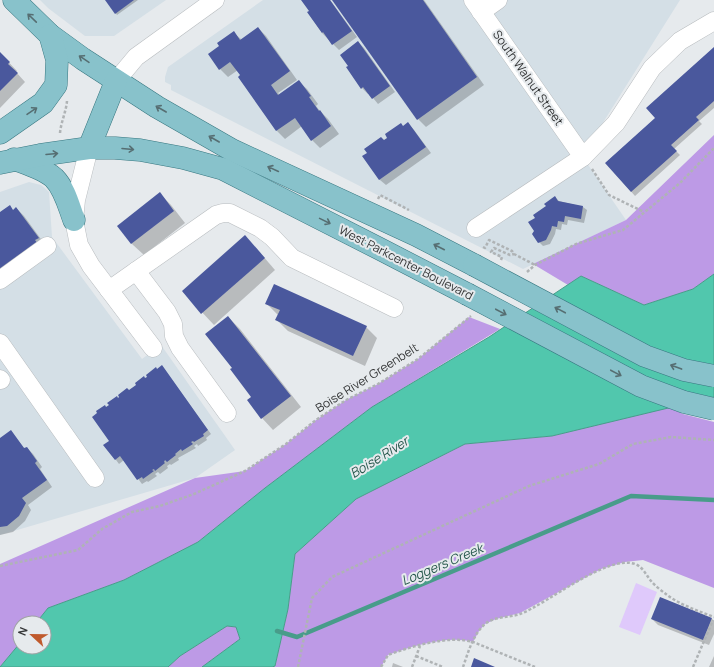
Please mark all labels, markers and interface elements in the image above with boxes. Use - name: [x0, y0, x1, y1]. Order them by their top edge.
- one-way arrow: [27, 13, 37, 23]
- street label: South Walnut Street: [489, 27, 568, 129]
- one-way arrow: [78, 55, 89, 63]
- one-way arrow: [155, 104, 167, 112]
- one-way arrow: [26, 107, 37, 115]
- one-way arrow: [208, 135, 220, 143]
- one-way arrow: [121, 146, 134, 153]
- one-way arrow: [45, 150, 58, 157]
- one-way arrow: [267, 165, 279, 172]
- one-way arrow: [319, 218, 331, 225]
- street label: West Parkcenter Boulevard: [336, 221, 476, 304]
- one-way arrow: [434, 243, 446, 250]
- one-way arrow: [554, 306, 566, 314]
- one-way arrow: [495, 309, 507, 317]
- street label: Boise River Greenbelt: [312, 339, 422, 416]
- one-way arrow: [670, 363, 683, 370]
- one-way arrow: [610, 370, 622, 377]
- water label: Boise River: [346, 431, 414, 482]
- water label: Loggers Creek: [399, 538, 488, 589]
- north arrow: [12, 615, 52, 655]
- text: N: [14, 625, 31, 638]

